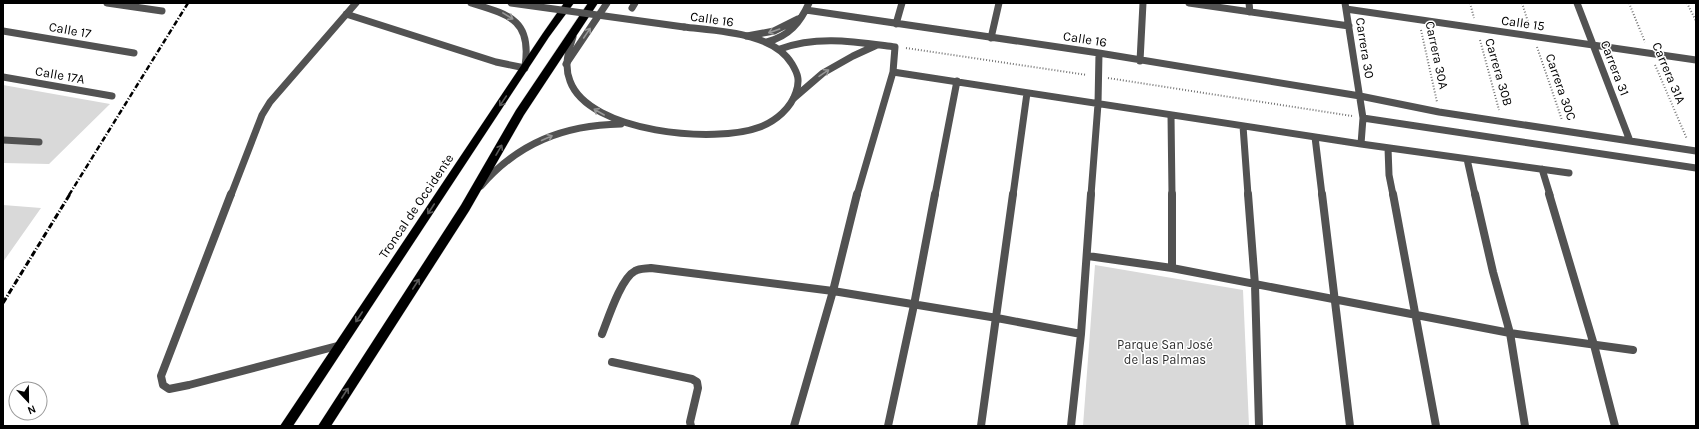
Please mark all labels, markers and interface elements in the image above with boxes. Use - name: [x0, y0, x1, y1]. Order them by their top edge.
- street label: Calle 16: [689, 9, 735, 29]
- one-way arrow: [502, 13, 514, 21]
- street label: Calle 15: [1500, 13, 1546, 33]
- street label: Carrera 30: [1353, 16, 1377, 80]
- street label: Calle 17: [48, 19, 92, 41]
- street label: Carrera 30A: [1422, 20, 1452, 91]
- one-way arrow: [583, 28, 591, 39]
- one-way arrow: [769, 28, 781, 36]
- street label: Calle 16: [1062, 28, 1108, 50]
- street label: Carrera 30B: [1482, 36, 1516, 108]
- street label: Carrera 31: [1598, 38, 1632, 98]
- street label: Carrera 31A: [1649, 40, 1689, 107]
- street label: Carrera 30C: [1543, 52, 1579, 122]
- street label: Calle 17A: [34, 63, 86, 87]
- one-way arrow: [818, 69, 829, 77]
- one-way arrow: [499, 95, 507, 106]
- one-way arrow: [593, 108, 605, 116]
- one-way arrow: [541, 134, 553, 142]
- one-way arrow: [495, 144, 503, 156]
- street label: Troncal de Occidente: [375, 151, 457, 261]
- one-way arrow: [427, 203, 435, 214]
- one-way arrow: [412, 279, 420, 290]
- one-way arrow: [355, 312, 363, 323]
- park label: Parque San José de las Palmas: [1117, 337, 1213, 367]
- north arrow: [8, 381, 48, 421]
- one-way arrow: [341, 388, 349, 399]
- text: N: [25, 402, 38, 417]

